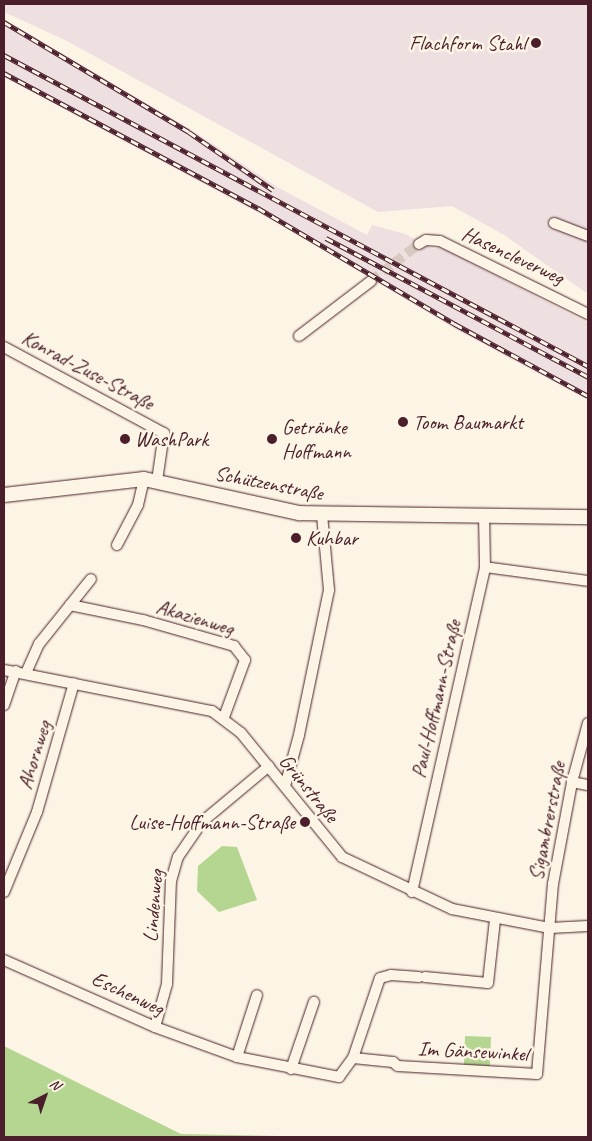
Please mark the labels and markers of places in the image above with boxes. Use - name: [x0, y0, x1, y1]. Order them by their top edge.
- place label: Flachform Stahl: [409, 30, 526, 56]
- marker: Flachform Stahl: [530, 37, 542, 49]
- place label: Toom Baumarkt: [413, 409, 523, 435]
- place label: Getränke Hoffmann: [282, 414, 351, 464]
- marker: Toom Baumarkt: [397, 416, 409, 428]
- place label: WashPark: [135, 426, 208, 452]
- marker: WashPark: [119, 433, 131, 445]
- marker: Getränke Hoffmann: [266, 433, 278, 445]
- place label: Kuhbar: [306, 525, 358, 551]
- marker: Kuhbar: [290, 532, 302, 544]
- place label: Luise-Hoffmann-Straße: [129, 809, 295, 835]
- marker: Luise-Hoffmann-Straße: [299, 816, 311, 828]

